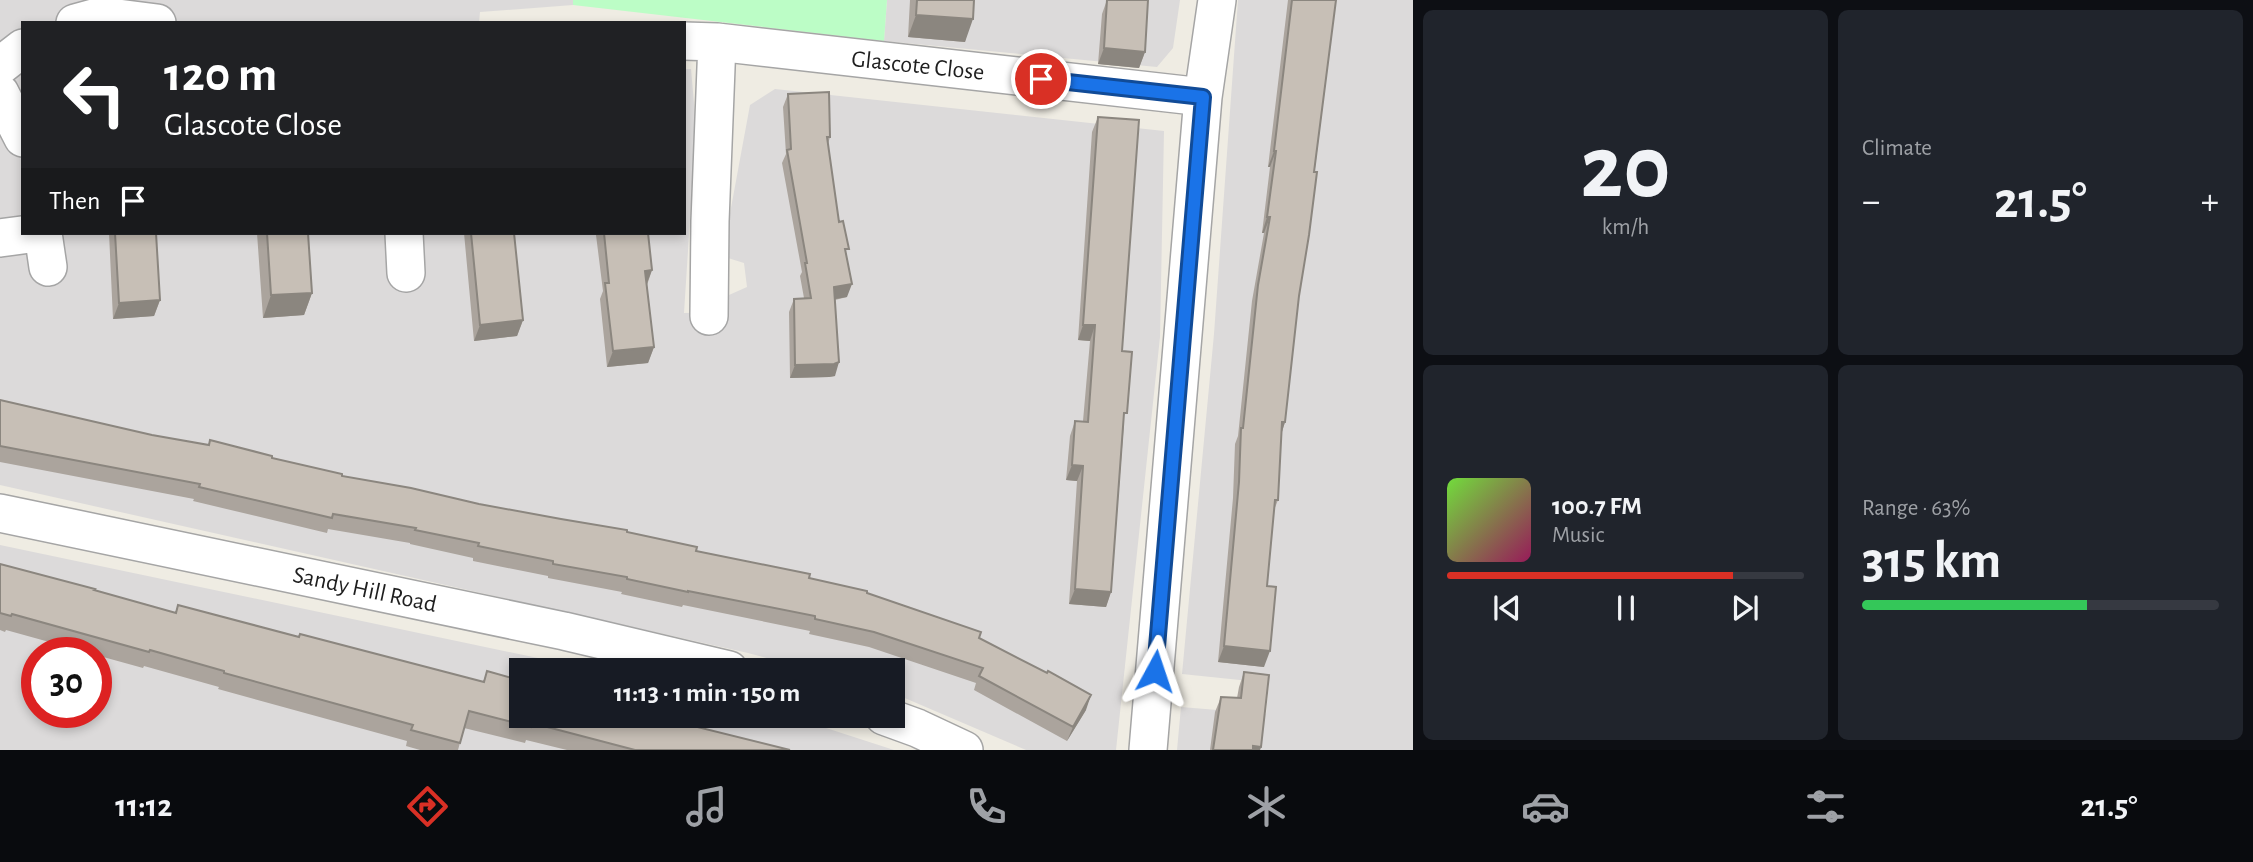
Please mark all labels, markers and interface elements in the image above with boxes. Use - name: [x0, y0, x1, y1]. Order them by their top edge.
- street label: Glascote Close: [850, 47, 986, 85]
- icon: left: [49, 49, 140, 140]
- pin: [1011, 49, 1071, 109]
- text: 120 m: [164, 51, 277, 100]
- icon: arrive: [1022, 60, 1060, 98]
- text: Glascote Close: [164, 109, 342, 141]
- text: 20: [1580, 123, 1671, 214]
- text: Climate: [1862, 137, 1932, 160]
- text: 21.5°: [1994, 175, 2087, 227]
- icon: arrive: [114, 182, 152, 220]
- text: −: [1862, 183, 1880, 221]
- text: +: [2201, 183, 2219, 221]
- text: Then: [49, 188, 100, 214]
- text: km/h: [1602, 216, 1649, 239]
- text: 100.7 FM: [1552, 493, 1642, 519]
- text: Range · 63%: [1862, 497, 1970, 520]
- text: Music: [1552, 524, 1604, 547]
- text: 315 km: [1862, 535, 2001, 587]
- street label: Sandy Hill Road: [291, 563, 439, 617]
- icon: previous: [1488, 589, 1526, 627]
- icon: pause: [1607, 589, 1645, 627]
- icon: next: [1726, 589, 1764, 627]
- position arrow: [1118, 634, 1192, 708]
- speed limit sign: 30: [21, 637, 112, 728]
- text: 11:13 · 1 min · 150 m: [614, 680, 800, 706]
- icon: directions: [403, 782, 452, 831]
- icon: music: [682, 782, 731, 831]
- icon: phone: [962, 782, 1011, 831]
- icon: climate: [1242, 782, 1291, 831]
- icon: car: [1521, 782, 1570, 831]
- icon: filters: [1801, 782, 1850, 831]
- text: 11:12: [115, 790, 172, 822]
- text: 21.5°: [2081, 790, 2138, 822]

